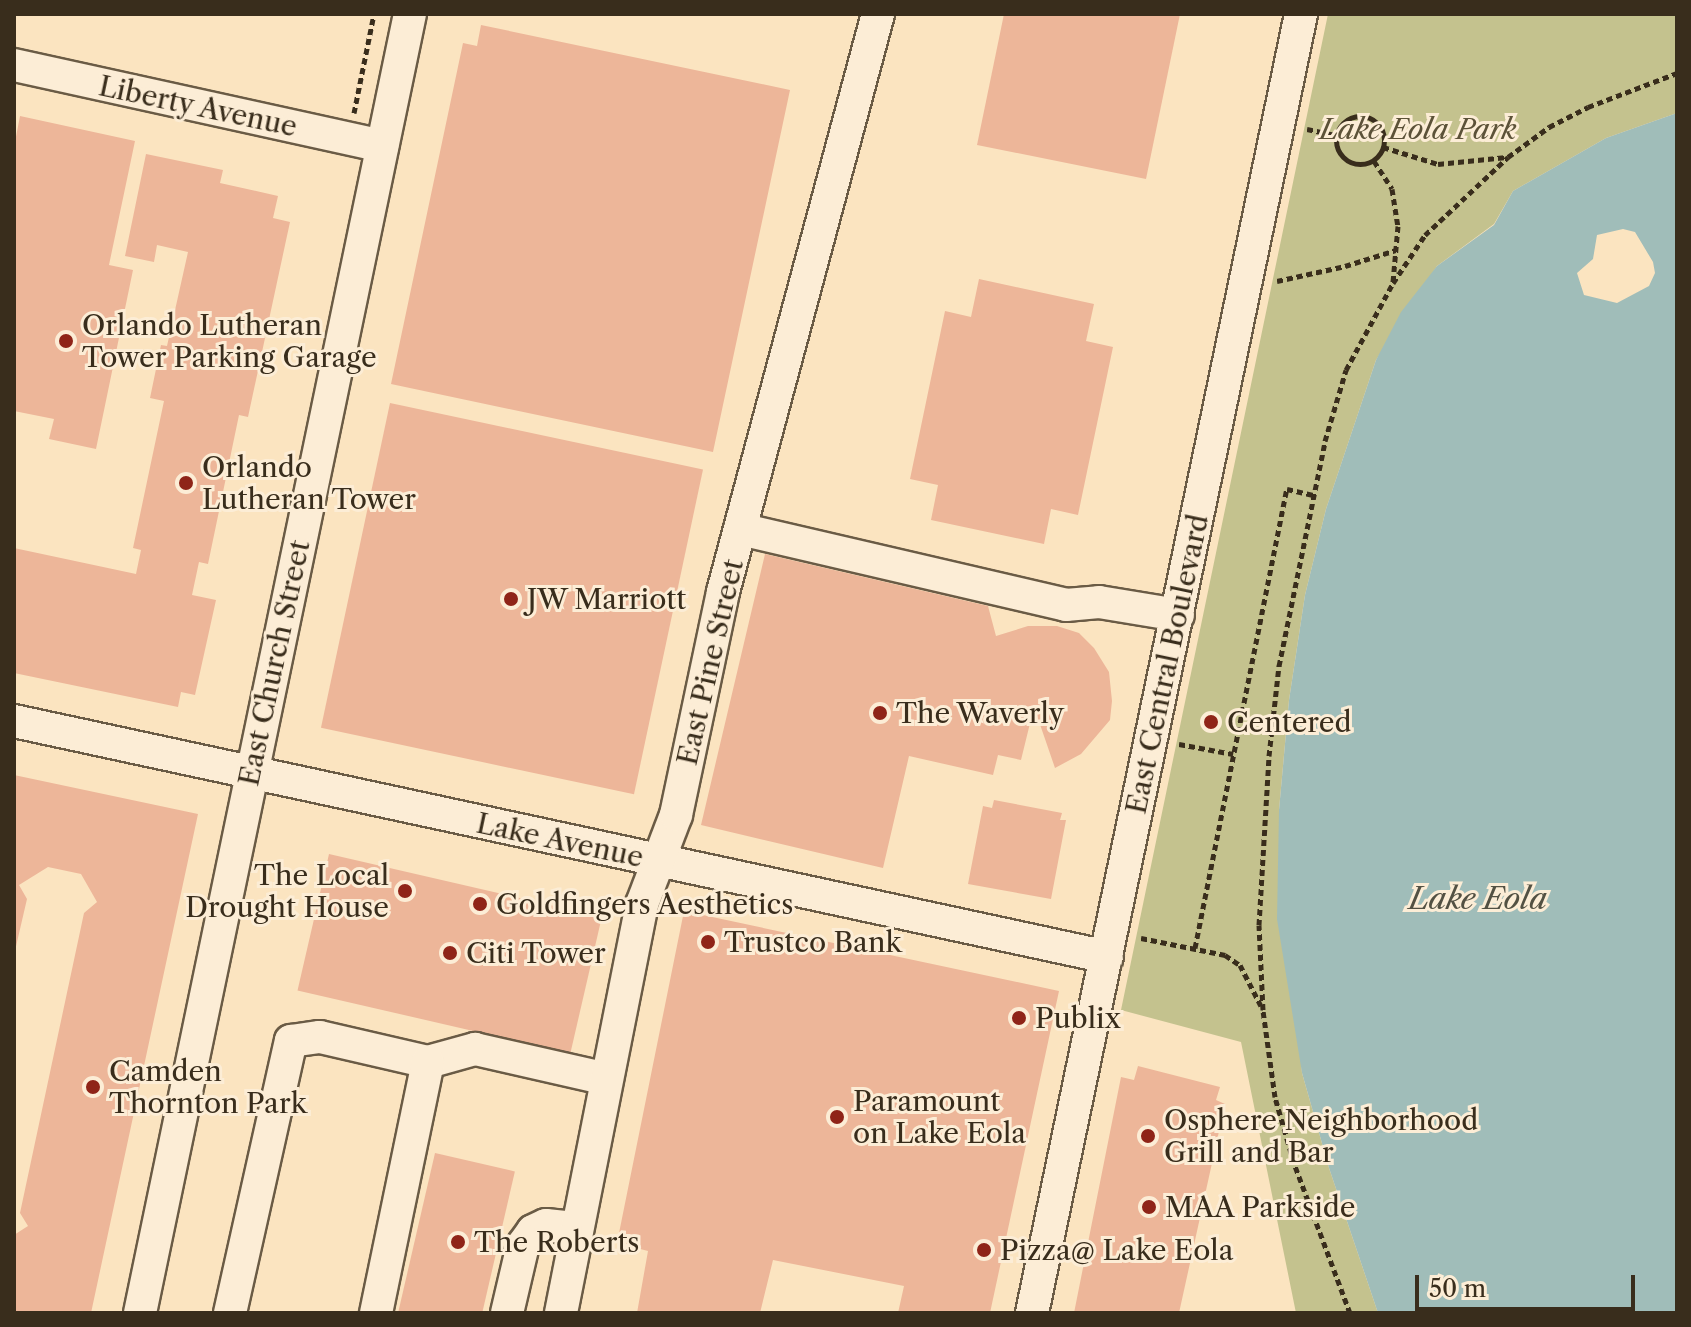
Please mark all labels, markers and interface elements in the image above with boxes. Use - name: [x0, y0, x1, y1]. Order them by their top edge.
- street label: Liberty Avenue: [95, 68, 301, 144]
- park label: Lake Eola Park: [1319, 112, 1517, 146]
- place label: Orlando Lutheran Tower Parking Garage: [82, 308, 377, 374]
- marker: Orlando Lutheran Tower Parking Garage: [57, 332, 75, 350]
- place label: Orlando Lutheran Tower: [202, 450, 417, 516]
- marker: Orlando Lutheran Tower: [177, 474, 195, 492]
- street label: East Central Boulevard: [1119, 511, 1215, 817]
- street label: East Church Street: [232, 537, 316, 789]
- street label: East Pine Street: [670, 556, 750, 768]
- place label: JW Marriott: [527, 582, 687, 616]
- marker: JW Marriott: [502, 590, 520, 608]
- place label: The Waverly: [896, 696, 1065, 730]
- marker: The Waverly: [871, 704, 889, 722]
- place label: Centered: [1227, 705, 1352, 739]
- marker: Centered: [1202, 713, 1220, 731]
- street label: Lake Avenue: [473, 806, 647, 874]
- place label: The Local Drought House: [185, 858, 389, 924]
- water label: Lake Eola: [1409, 881, 1547, 917]
- marker: The Local Drought House: [396, 882, 414, 900]
- place label: Goldfingers Aesthetics: [496, 887, 794, 921]
- marker: Goldfingers Aesthetics: [471, 895, 489, 913]
- place label: Trustco Bank: [724, 925, 902, 959]
- marker: Trustco Bank: [699, 933, 717, 951]
- place label: Citi Tower: [466, 936, 607, 970]
- marker: Citi Tower: [441, 944, 459, 962]
- place label: Publix: [1035, 1001, 1121, 1035]
- marker: Publix: [1010, 1009, 1028, 1027]
- place label: Camden Thornton Park: [109, 1054, 307, 1120]
- marker: Camden Thornton Park: [84, 1078, 102, 1096]
- place label: Paramount on Lake Eola: [853, 1084, 1026, 1150]
- place label: Osphere Neighborhood Grill and Bar: [1164, 1103, 1478, 1169]
- marker: Paramount on Lake Eola: [828, 1108, 846, 1126]
- marker: Osphere Neighborhood Grill and Bar: [1139, 1127, 1157, 1145]
- place label: MAA Parkside: [1165, 1190, 1357, 1224]
- marker: MAA Parkside: [1140, 1198, 1158, 1216]
- place label: The Roberts: [474, 1225, 640, 1259]
- marker: The Roberts: [449, 1233, 467, 1251]
- place label: Pizza@ Lake Eola: [1000, 1233, 1233, 1267]
- marker: Pizza@ Lake Eola: [975, 1241, 993, 1259]
- scale bar: [1419, 1259, 1639, 1309]
- text: 50 m: [1429, 1274, 1486, 1303]

